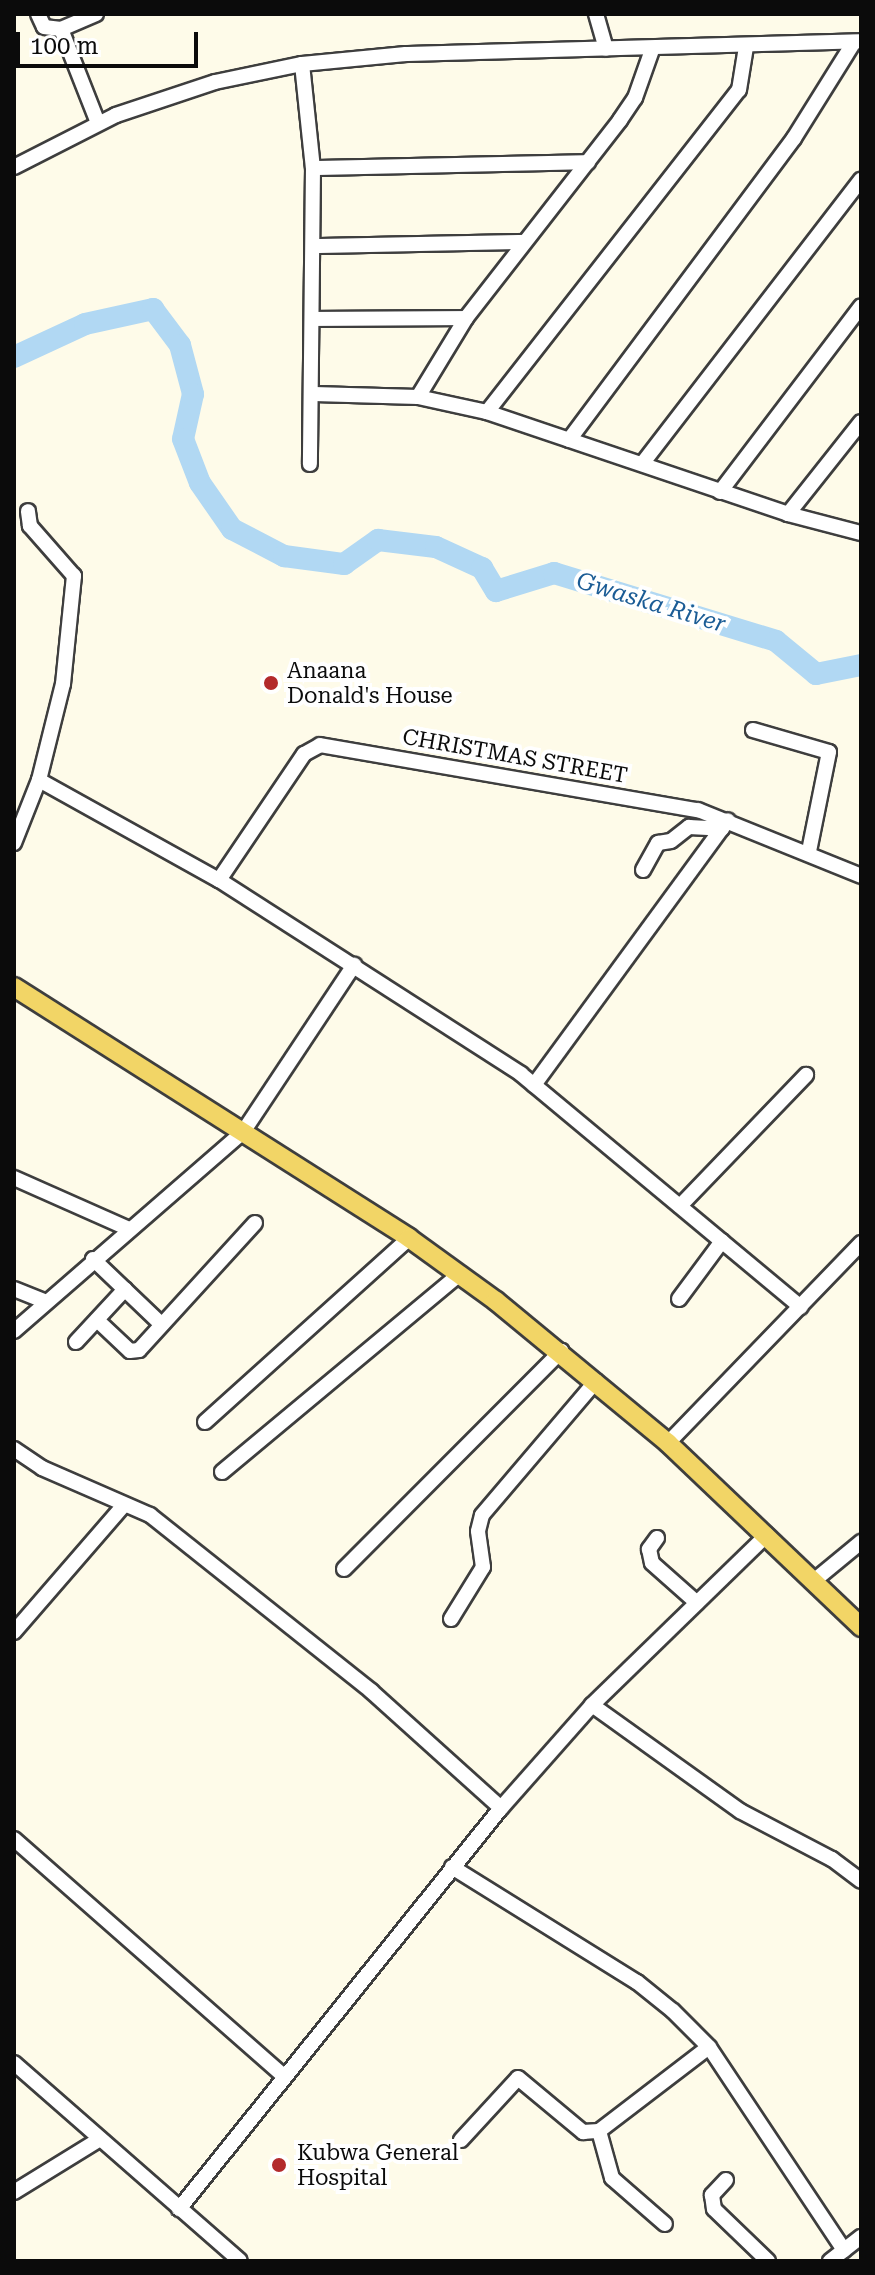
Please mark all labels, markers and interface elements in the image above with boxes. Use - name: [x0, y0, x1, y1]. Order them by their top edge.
- scale bar: [20, 16, 202, 66]
- text: 100 m: [30, 32, 98, 60]
- water label: Gwaska River: [573, 567, 729, 639]
- place label: Anaana Donald's House: [287, 657, 453, 708]
- marker: Anaana Donald's House: [262, 674, 280, 692]
- street label: CHRISTMAS STREET: [401, 723, 629, 789]
- place label: Kubwa General Hospital: [297, 2139, 459, 2190]
- marker: Kubwa General Hospital: [268, 2154, 290, 2176]

